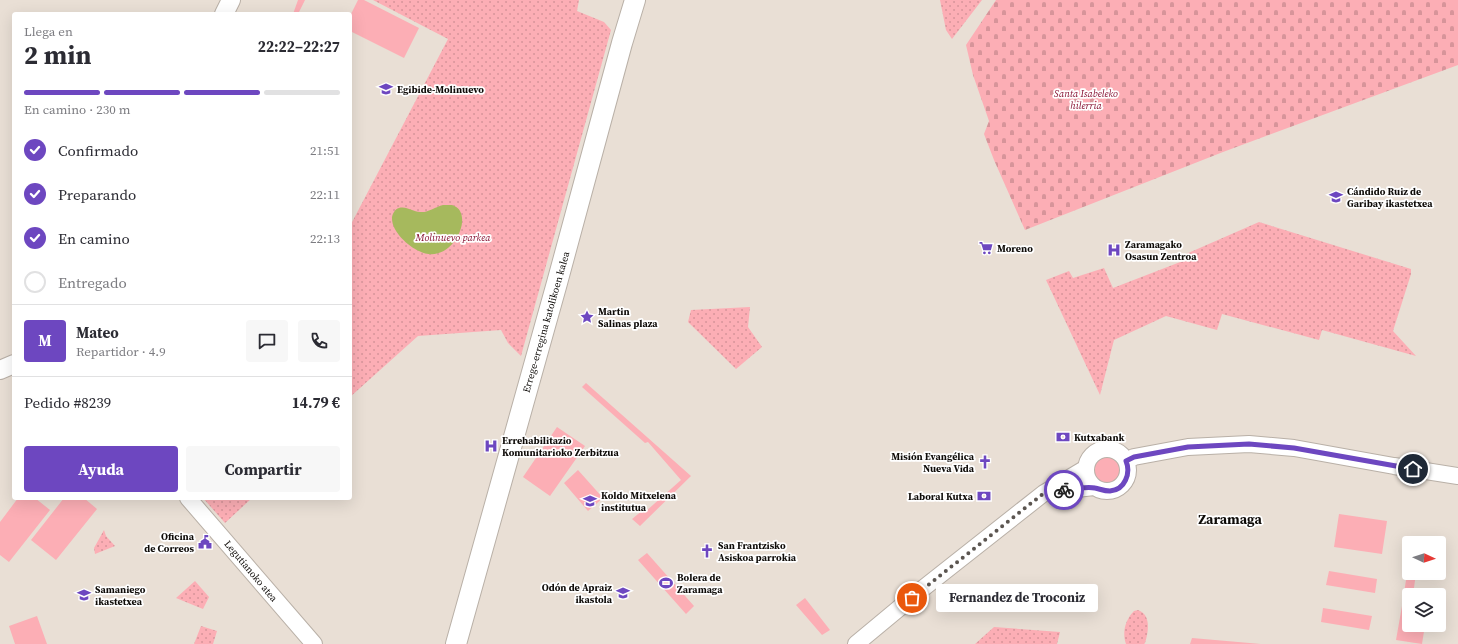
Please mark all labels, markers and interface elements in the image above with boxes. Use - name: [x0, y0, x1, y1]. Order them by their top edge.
- text: Llega en: [24, 23, 73, 40]
- text: 22:22–22:27: [258, 36, 340, 57]
- text: 2 min: [24, 37, 91, 73]
- school or university icon: Egibide-Molinuevo: [378, 81, 394, 97]
- place label: Egibide-Molinuevo: [397, 83, 484, 96]
- park label: Santa Isabeleko hilerria: [1054, 87, 1118, 112]
- text: En camino · 230 m: [24, 101, 130, 118]
- icon: check: [24, 139, 46, 161]
- text: Confirmado: [58, 140, 138, 161]
- text: 21:51: [310, 142, 340, 159]
- icon: check: [24, 183, 46, 205]
- text: Preparando: [58, 184, 136, 205]
- place label: Cándido Ruiz de Garibay ikastetxea: [1347, 185, 1433, 210]
- text: 22:11: [310, 186, 340, 203]
- school or university icon: Cándido Ruiz de Garibay ikastetxea: [1328, 189, 1344, 205]
- icon: check: [24, 227, 46, 249]
- text: En camino: [58, 228, 130, 249]
- text: 22:13: [310, 230, 340, 247]
- park label: Molinuevo parkea: [415, 231, 491, 244]
- place label: Zaramagako Osasun Zentroa: [1125, 238, 1197, 263]
- supermarket icon: Moreno: [978, 240, 994, 256]
- place label: Moreno: [997, 242, 1033, 255]
- hospital icon: Zaramagako Osasun Zentroa: [1106, 242, 1122, 258]
- street label: Errege-erregina katolikoen kalea: [520, 249, 573, 394]
- text: Entregado: [58, 272, 127, 293]
- place label: Martin Salinas plaza: [598, 305, 658, 330]
- place icon: Martin Salinas plaza: [579, 309, 595, 325]
- button: chat: [246, 320, 288, 362]
- button: phone: [298, 320, 340, 362]
- text: Mateo: [76, 322, 119, 343]
- text: M: [38, 330, 52, 351]
- text: Repartidor · 4.9: [76, 343, 166, 360]
- text: Pedido #8239: [24, 392, 111, 413]
- text: 14.79 €: [292, 392, 340, 413]
- bank icon: Kutxabank: [1055, 429, 1071, 445]
- place label: Kutxabank: [1074, 431, 1125, 444]
- place label: Errehabilitazio Komunitarioko Zerbitzua: [502, 434, 619, 459]
- hospital icon: Errehabilitazio Komunitarioko Zerbitzua: [483, 438, 499, 454]
- button: Ayuda: [24, 446, 178, 492]
- button: Compartir: [186, 446, 340, 492]
- place label: Misión Evangélica Nueva Vida: [891, 450, 975, 475]
- pin: [1396, 452, 1430, 486]
- church icon: Misión Evangélica Nueva Vida: [977, 454, 993, 470]
- icon: home: [1402, 458, 1424, 480]
- courier: [1044, 470, 1084, 510]
- icon: bike: [1053, 479, 1075, 501]
- bank icon: Laboral Kutxa: [976, 488, 992, 504]
- place label: Koldo Mitxelena institutua: [601, 489, 677, 514]
- place label: Laboral Kutxa: [908, 490, 974, 503]
- school or university icon: Koldo Mitxelena institutua: [582, 493, 598, 509]
- district label: Zaramaga: [1198, 509, 1262, 529]
- place label: Oficina de Correos: [144, 530, 195, 555]
- public building icon: Oficina de Correos: [197, 534, 213, 550]
- north arrow: [1402, 536, 1446, 580]
- map controls: [1402, 536, 1446, 632]
- street label: Legutianoko atea: [221, 538, 281, 605]
- place label: San Frantzisko Asiskoa parrokia: [718, 539, 797, 564]
- church icon: San Frantzisko Asiskoa parrokia: [699, 543, 715, 559]
- place label: Bolera de Zaramaga: [677, 571, 723, 596]
- sports icon: Bolera de Zaramaga: [658, 575, 674, 591]
- place label: Odón de Apraiz ikastola: [542, 581, 613, 606]
- pin: [895, 581, 929, 615]
- place label: Samaniego ikastetxea: [95, 583, 146, 608]
- callout: Fernandez de Troconiz: [936, 584, 1098, 612]
- school or university icon: Odón de Apraiz ikastola: [615, 585, 631, 601]
- school or university icon: Samaniego ikastetxea: [76, 587, 92, 603]
- icon: bag: [901, 587, 923, 609]
- button: layers: [1402, 588, 1446, 632]
- text: Fernandez de Troconiz: [949, 589, 1085, 606]

